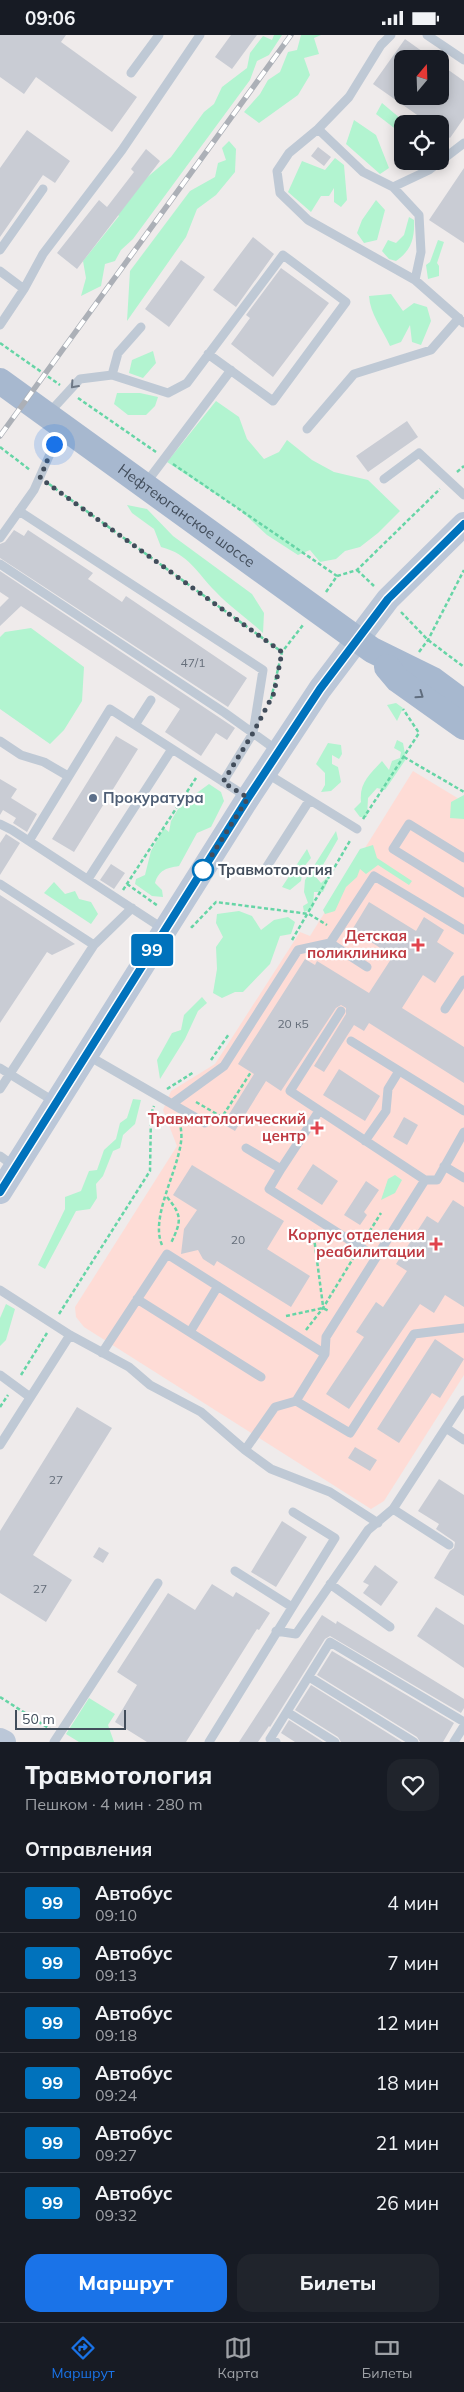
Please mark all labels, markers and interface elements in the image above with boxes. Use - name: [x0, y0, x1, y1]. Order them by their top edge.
- text: 09:06: [25, 6, 75, 30]
- north arrow: [394, 50, 449, 105]
- map controls: [394, 50, 449, 170]
- button: locate: [394, 115, 449, 170]
- one-way arrow: [71, 380, 80, 389]
- your location: [42, 432, 67, 457]
- street label: Нефтеюганское шоссе: [114, 459, 259, 571]
- house number: 47/1: [180, 655, 206, 670]
- one-way arrow: [414, 689, 423, 698]
- place label: Прокуратура: [103, 788, 204, 807]
- marker: Прокуратура: [87, 792, 99, 804]
- marker: Травмотология: [192, 859, 214, 881]
- place label: Травмотология: [218, 860, 333, 879]
- place label: Детская поликлиника: [307, 926, 407, 962]
- line badge: 99: [130, 934, 174, 966]
- text: 99: [141, 938, 163, 961]
- marker: Детская поликлиника: [411, 938, 425, 952]
- house number: 20 к5: [277, 1016, 309, 1031]
- place label: Травматологический центр: [148, 1109, 306, 1145]
- marker: Травматологический центр: [310, 1121, 324, 1135]
- place label: Корпус отделения реабилитации: [288, 1225, 425, 1261]
- house number: 20: [231, 1232, 245, 1247]
- marker: Корпус отделения реабилитации: [429, 1237, 443, 1251]
- house number: 27: [49, 1472, 63, 1487]
- house number: 27: [33, 1581, 47, 1596]
- scale bar: [15, 1707, 126, 1730]
- text: 50 m: [22, 1710, 55, 1728]
- button: heart: [387, 1759, 439, 1811]
- text: Травмотология: [25, 1760, 212, 1790]
- text: Пешком · 4 мин · 280 m: [25, 1794, 203, 1814]
- text: Отправления: [25, 1837, 152, 1861]
- text: Автобус: [95, 1881, 173, 1905]
- text: 99: [42, 1891, 63, 1914]
- text: 4 мин: [387, 1891, 439, 1915]
- text: 09:10: [95, 1905, 137, 1925]
- text: Автобус: [95, 1941, 173, 1965]
- text: 99: [42, 1951, 63, 1974]
- text: 7 мин: [387, 1951, 439, 1975]
- text: 09:13: [95, 1965, 137, 1985]
- text: Автобус: [95, 2001, 173, 2025]
- text: 99: [42, 2011, 63, 2034]
- text: 12 мин: [376, 2011, 439, 2035]
- text: 09:18: [95, 2025, 137, 2045]
- text: Автобус: [95, 2061, 173, 2085]
- text: 99: [42, 2071, 63, 2094]
- text: 18 мин: [376, 2071, 439, 2095]
- text: 09:24: [95, 2085, 137, 2105]
- text: Автобус: [95, 2121, 173, 2145]
- text: 99: [42, 2131, 63, 2154]
- text: 21 мин: [376, 2131, 439, 2155]
- text: 09:27: [95, 2145, 137, 2165]
- text: Автобус: [95, 2181, 173, 2205]
- text: 99: [42, 2191, 63, 2214]
- text: 26 мин: [376, 2191, 439, 2215]
- text: 09:32: [95, 2205, 137, 2225]
- button: Маршрут: [25, 2254, 227, 2312]
- button: Билеты: [237, 2254, 439, 2312]
- tab: Маршрут: [52, 2334, 115, 2382]
- tab: Карта: [218, 2334, 259, 2382]
- tab: Билеты: [362, 2334, 412, 2382]

